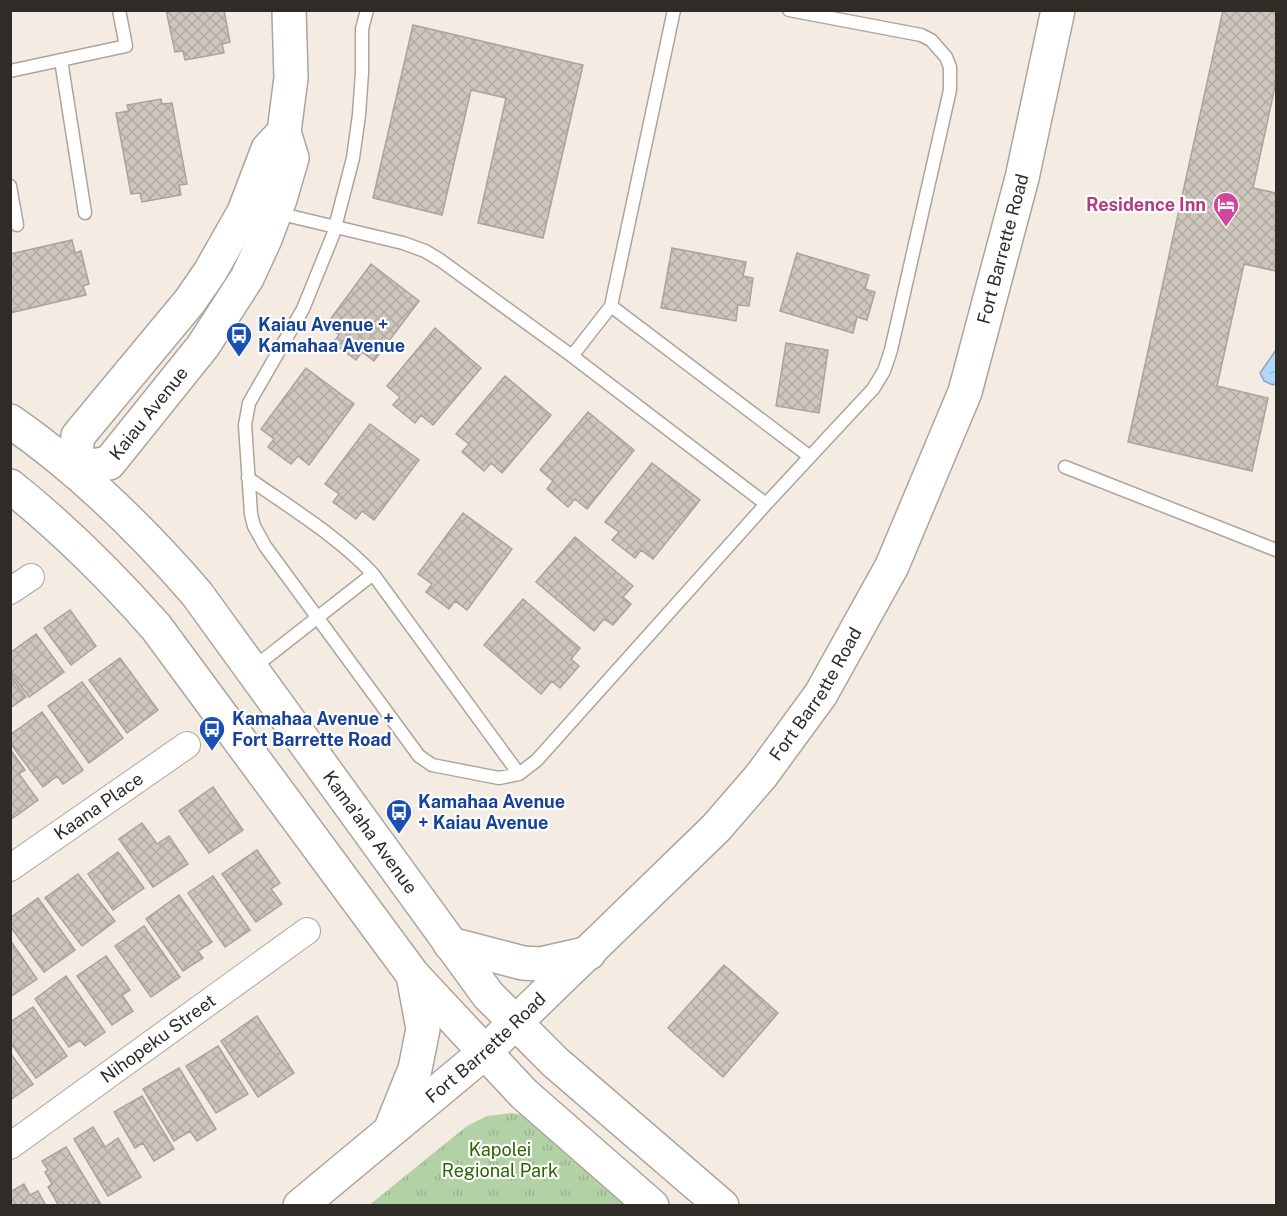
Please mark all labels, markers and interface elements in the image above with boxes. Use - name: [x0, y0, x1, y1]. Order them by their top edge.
- street label: Fort Barrette Road: [973, 171, 1033, 326]
- hotel icon: Residence Inn: [1211, 190, 1241, 228]
- place label: Residence Inn: [1086, 194, 1206, 215]
- place label: Kaiau Avenue + Kamahaa Avenue: [258, 314, 405, 356]
- bus stop icon: Kaiau Avenue + Kamahaa Avenue: [224, 320, 254, 358]
- street label: Kaiau Avenue: [105, 362, 192, 464]
- street label: Fort Barrette Road: [765, 624, 866, 765]
- place label: Kamahaa Avenue + Fort Barrette Road: [232, 708, 394, 750]
- bus stop icon: Kamahaa Avenue + Fort Barrette Road: [197, 714, 227, 752]
- street label: Kama'aha Avenue: [319, 767, 422, 898]
- street label: Kaana Place: [50, 768, 147, 844]
- place label: Kamahaa Avenue + Kaiau Avenue: [418, 791, 565, 833]
- bus stop icon: Kamahaa Avenue + Kaiau Avenue: [384, 797, 414, 835]
- street label: Fort Barrette Road: [421, 988, 550, 1107]
- street label: Nihopeku Street: [96, 990, 220, 1087]
- park label: Kapolei Regional Park: [442, 1139, 558, 1181]

